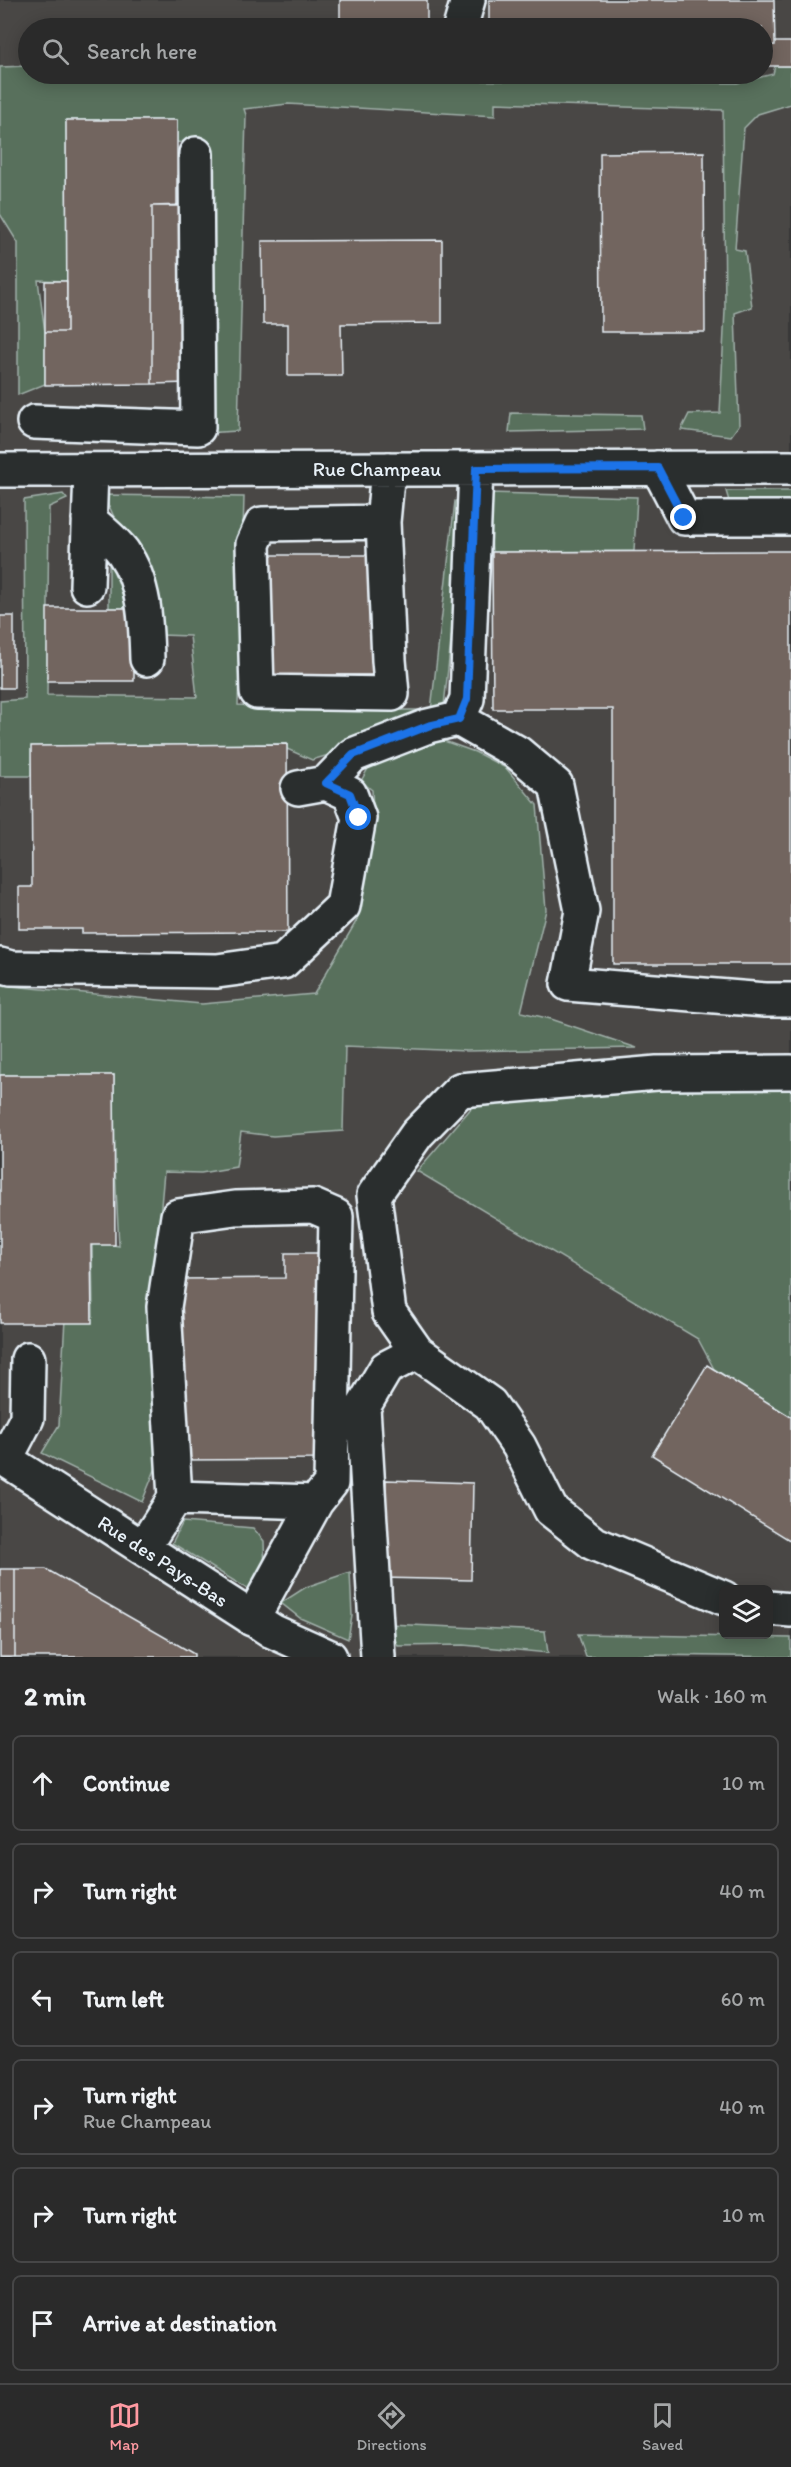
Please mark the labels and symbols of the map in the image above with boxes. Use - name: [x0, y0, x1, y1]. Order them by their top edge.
- street label: Rue Champeau: [313, 457, 441, 481]
- route end: [670, 504, 696, 530]
- route start: [345, 804, 371, 830]
- street label: Rue des Pays-Bas: [93, 1510, 233, 1612]

